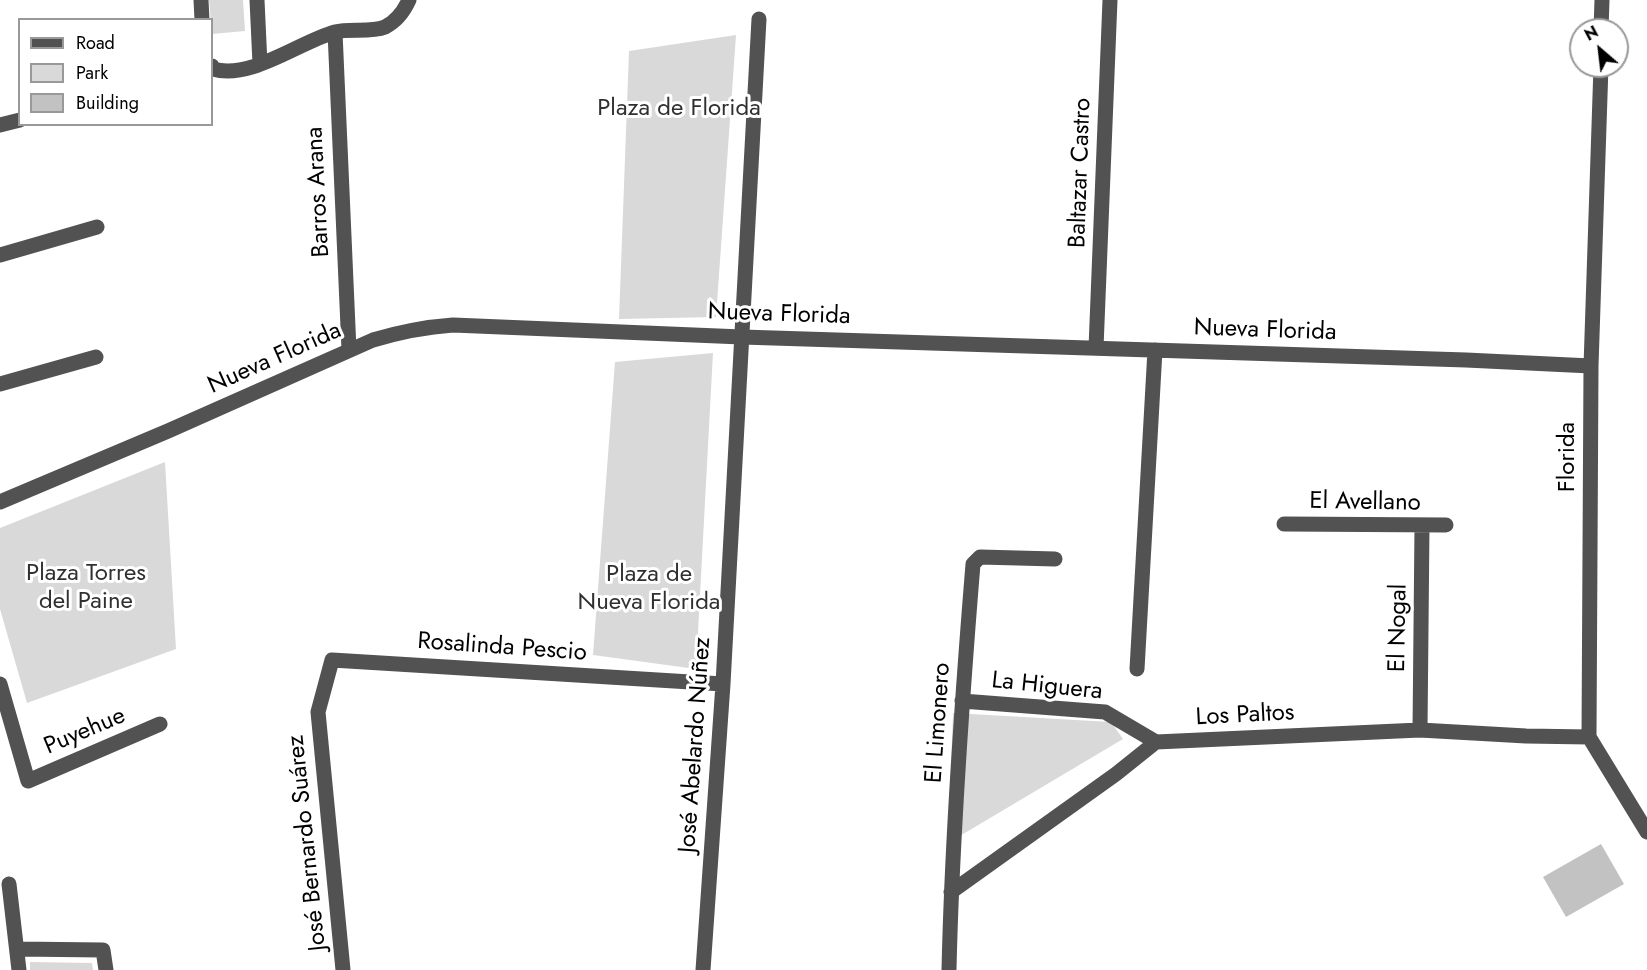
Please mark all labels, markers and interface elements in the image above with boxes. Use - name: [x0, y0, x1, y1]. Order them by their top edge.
- legend: [18, 18, 213, 126]
- north arrow: [1569, 18, 1629, 78]
- text: N: [1580, 20, 1602, 47]
- text: Road: [76, 30, 115, 56]
- text: Park: [76, 60, 108, 86]
- text: Building: [76, 90, 139, 116]
- park label: Plaza de Florida: [597, 95, 761, 123]
- street label: Baltazar Castro: [1064, 97, 1098, 249]
- street label: Barros Arana: [301, 126, 337, 258]
- street label: Nueva Florida: [707, 298, 851, 332]
- street label: Nueva Florida: [1193, 314, 1337, 348]
- street label: Nueva Florida: [204, 317, 346, 401]
- street label: Florida: [1554, 422, 1582, 492]
- street label: El Avellano: [1309, 488, 1421, 518]
- park label: Plaza Torres del Paine: [26, 560, 146, 616]
- park label: Plaza de Nueva Florida: [578, 561, 720, 617]
- street label: El Nogal: [1384, 584, 1414, 672]
- street label: Rosalinda Pescio: [416, 628, 588, 668]
- street label: José Abelardo Núñez: [674, 636, 718, 854]
- street label: El Limonero: [920, 662, 958, 784]
- street label: La Higuera: [990, 667, 1104, 707]
- street label: Los Paltos: [1195, 699, 1295, 733]
- street label: Puyehue: [40, 702, 130, 762]
- street label: José Bernardo Suárez: [282, 734, 334, 952]

